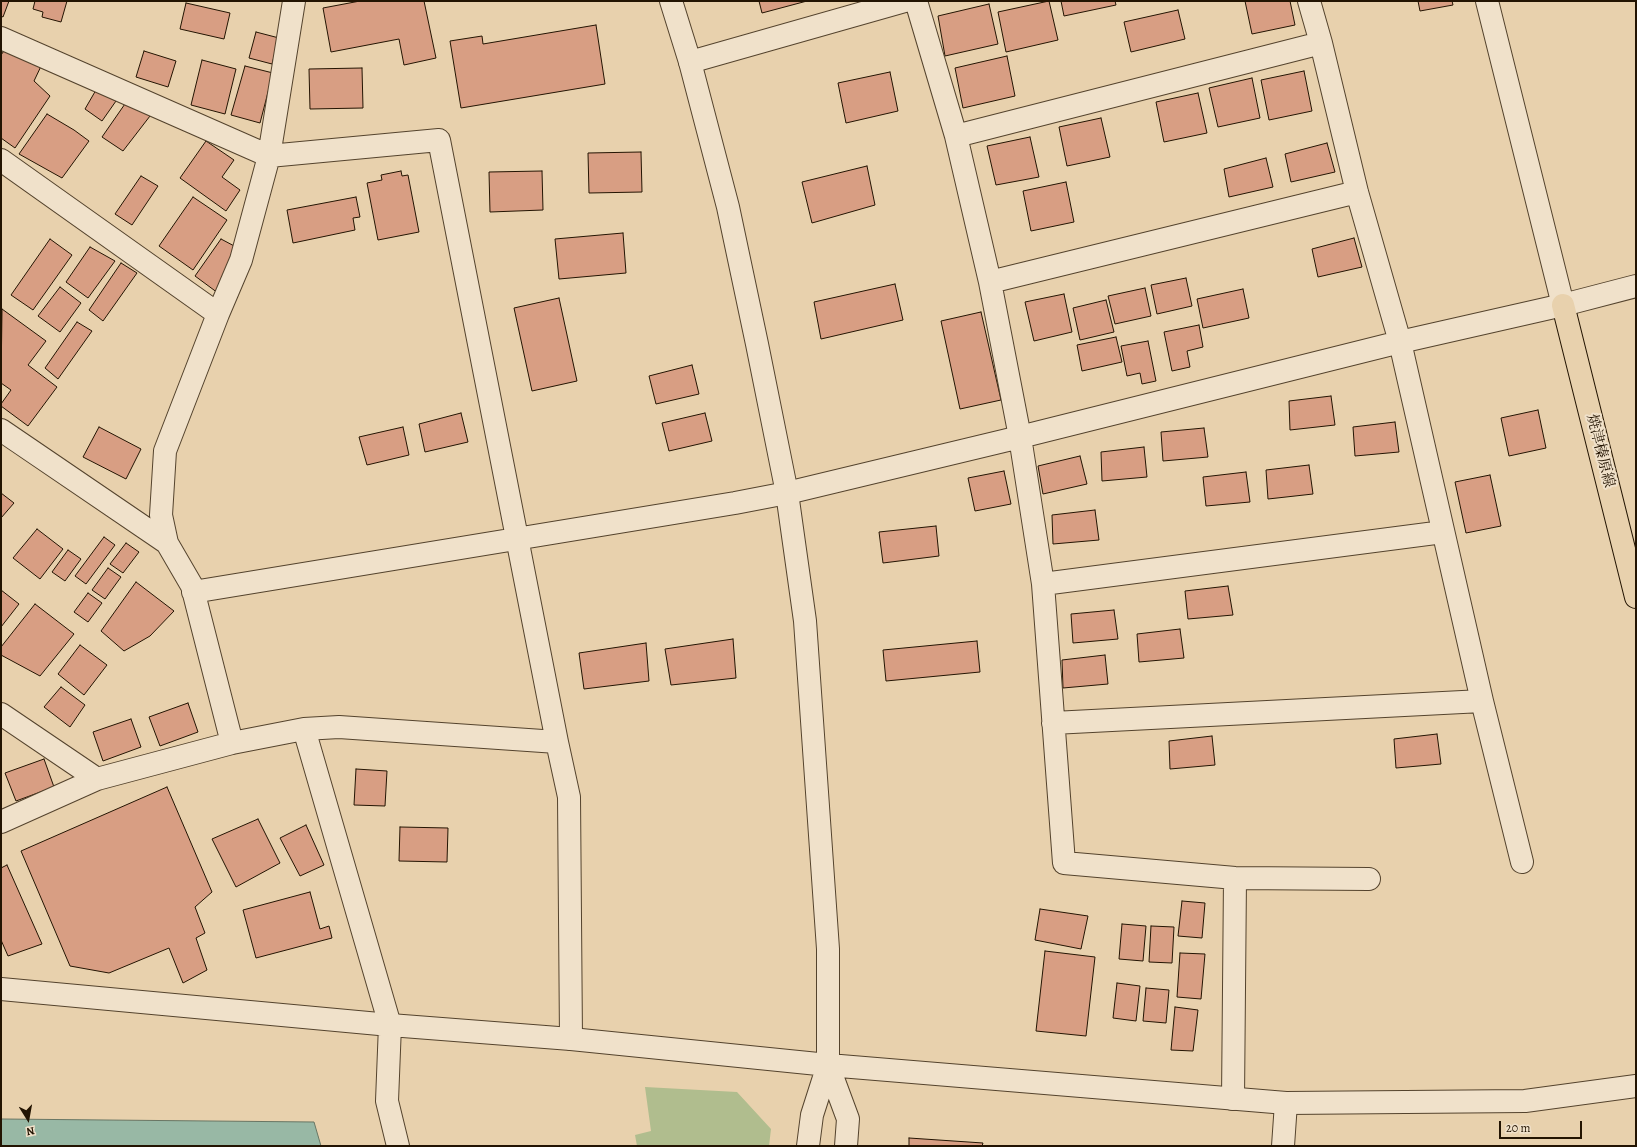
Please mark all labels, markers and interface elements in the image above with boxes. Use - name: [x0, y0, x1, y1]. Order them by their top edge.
- street label: 焼津榛原線: [1582, 412, 1618, 490]
- north arrow: [8, 1099, 48, 1139]
- scale bar: [1501, 1113, 1584, 1139]
- text: 20 m: [1506, 1120, 1530, 1136]
- text: N: [25, 1123, 36, 1139]

